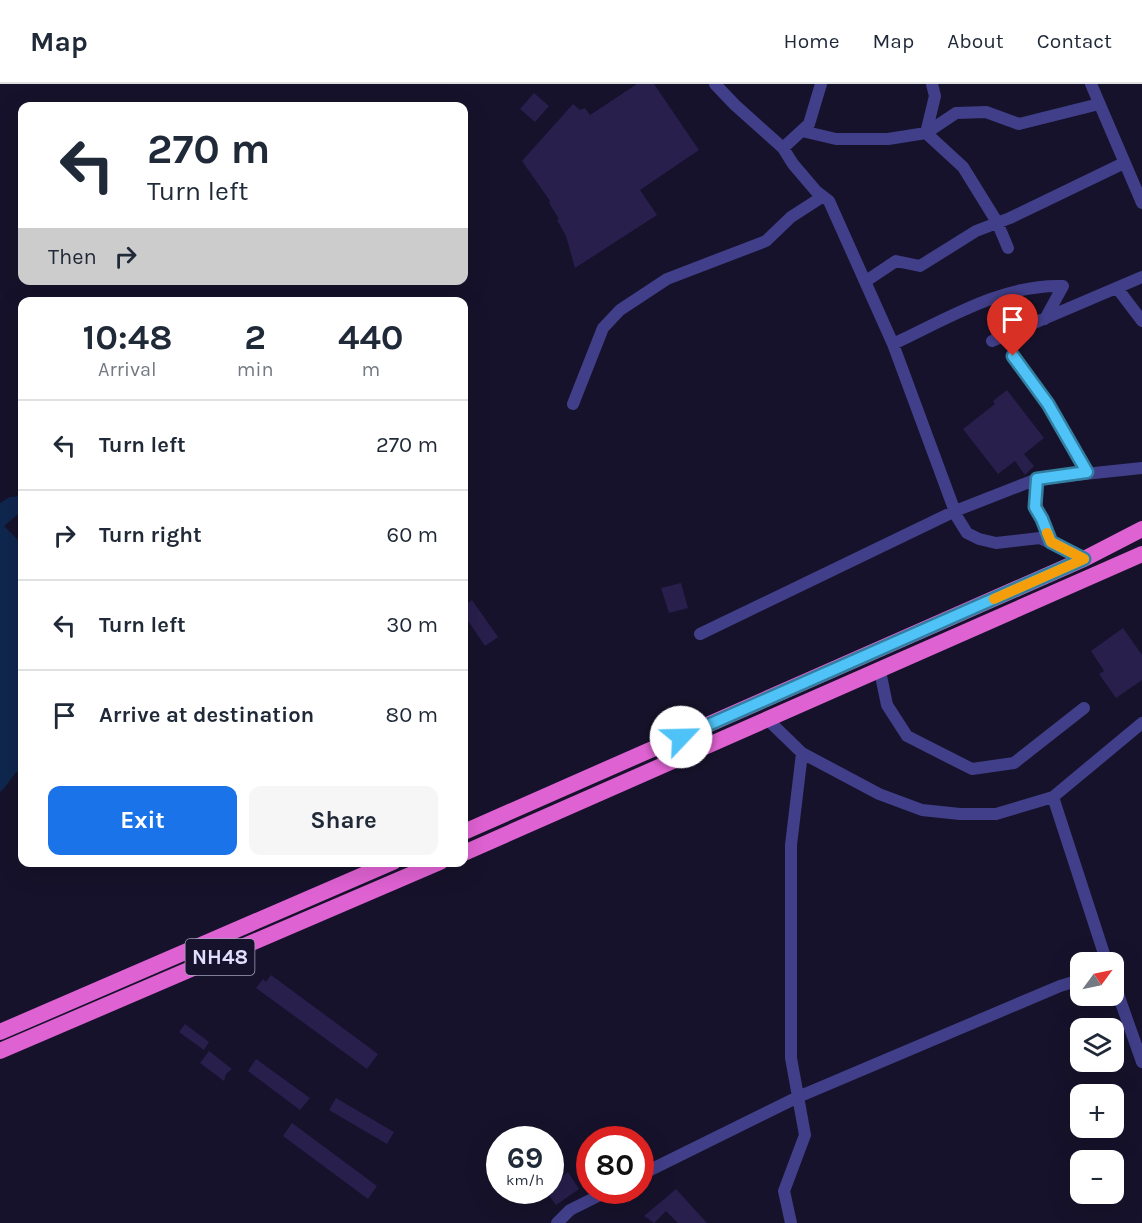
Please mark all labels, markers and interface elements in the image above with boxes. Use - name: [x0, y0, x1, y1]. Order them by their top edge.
- text: Map: [30, 25, 88, 58]
- text: Home: [784, 29, 840, 53]
- text: Map: [873, 29, 914, 53]
- text: About: [947, 29, 1004, 53]
- text: Contact: [1037, 29, 1112, 53]
- text: 270 m: [147, 124, 270, 174]
- icon: left: [48, 126, 126, 204]
- text: Turn left: [147, 175, 248, 207]
- icon: right: [109, 240, 142, 273]
- text: Then: [48, 244, 97, 270]
- pin: [987, 294, 1038, 356]
- icon: arrive: [996, 303, 1029, 336]
- text: 10:48: [82, 316, 172, 358]
- text: 2: [244, 316, 266, 358]
- text: 440: [338, 316, 404, 358]
- text: Arrival: [98, 358, 157, 381]
- text: min: [237, 358, 274, 381]
- text: m: [361, 358, 380, 381]
- icon: left: [48, 429, 81, 462]
- text: Turn left: [99, 432, 186, 458]
- text: 270 m: [376, 432, 438, 458]
- icon: right: [48, 519, 81, 552]
- text: Turn right: [99, 522, 202, 548]
- text: 60 m: [387, 522, 438, 548]
- icon: left: [48, 609, 81, 642]
- text: Turn left: [99, 612, 186, 638]
- text: 30 m: [386, 612, 438, 638]
- icon: arrive: [48, 699, 81, 732]
- text: Arrive at destination: [99, 702, 314, 728]
- text: 80 m: [386, 702, 438, 728]
- position arrow: [649, 705, 713, 769]
- button: Exit: [48, 786, 237, 855]
- button: Share: [249, 786, 438, 855]
- road number: NH48: [186, 939, 254, 975]
- north arrow: [1070, 952, 1124, 1006]
- map controls: [1070, 952, 1124, 1204]
- button: layers: [1070, 1018, 1124, 1072]
- button: +: [1070, 1084, 1124, 1138]
- speed limit sign: 80: [576, 1126, 654, 1204]
- text: 69: [507, 1140, 543, 1176]
- button: −: [1070, 1150, 1124, 1204]
- text: km/h: [506, 1171, 544, 1189]

